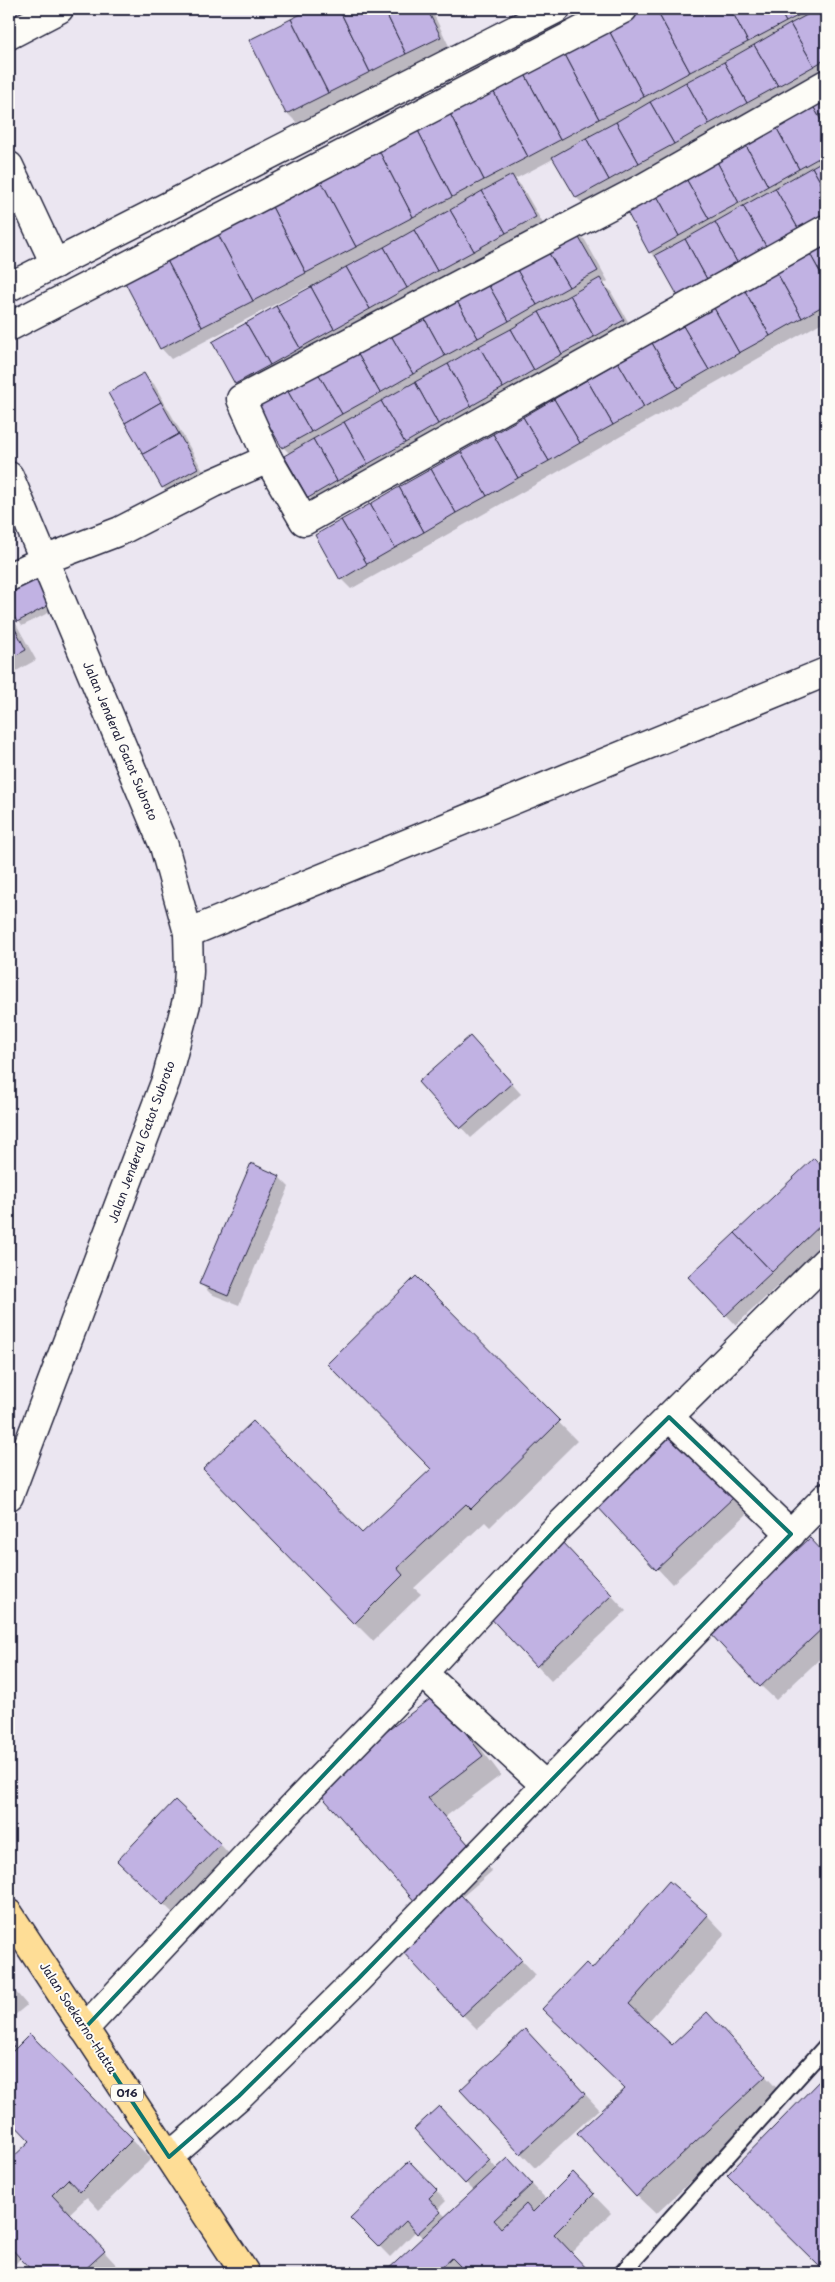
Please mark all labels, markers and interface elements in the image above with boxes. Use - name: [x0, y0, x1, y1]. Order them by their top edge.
- street label: Jalan Jenderal Gatot Subroto: [79, 658, 163, 823]
- street label: Jalan Jenderal Gatot Subroto: [103, 1058, 179, 1225]
- street label: Jalan Soekarno-Hatta: [36, 1958, 122, 2077]
- road number: 016: [111, 2084, 143, 2102]

